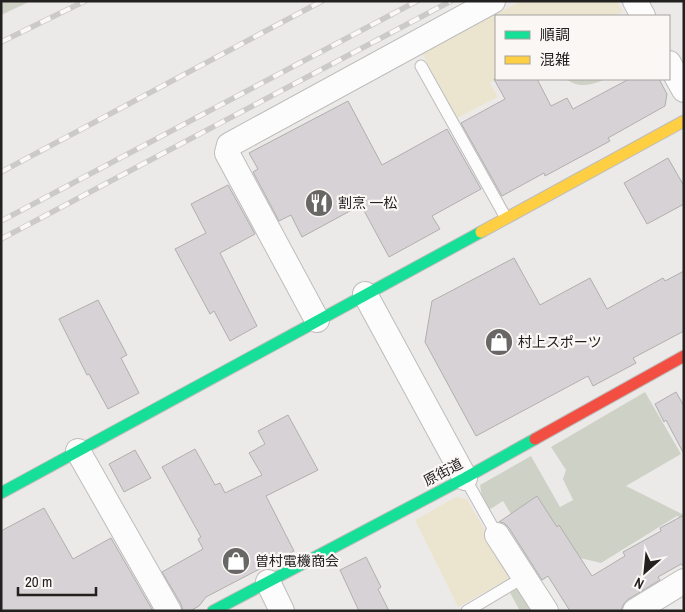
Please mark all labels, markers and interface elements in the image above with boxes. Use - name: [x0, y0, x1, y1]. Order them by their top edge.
- legend: [495, 15, 670, 80]
- text: 順調: [540, 24, 570, 45]
- text: 混雑: [540, 49, 570, 70]
- restaurant icon: 割烹 一松: [304, 188, 334, 218]
- place label: 割烹 一松: [338, 194, 397, 212]
- shop icon: 村上スポーツ: [484, 327, 514, 357]
- place label: 村上スポーツ: [518, 333, 602, 351]
- street label: 原街道: [420, 454, 466, 490]
- shop icon: 曽村電機商会: [221, 546, 251, 576]
- north arrow: [620, 547, 670, 597]
- place label: 曽村電機商会: [255, 552, 339, 570]
- scale bar: [18, 564, 95, 596]
- text: 20 m: [25, 571, 52, 592]
- text: N: [631, 574, 647, 593]

